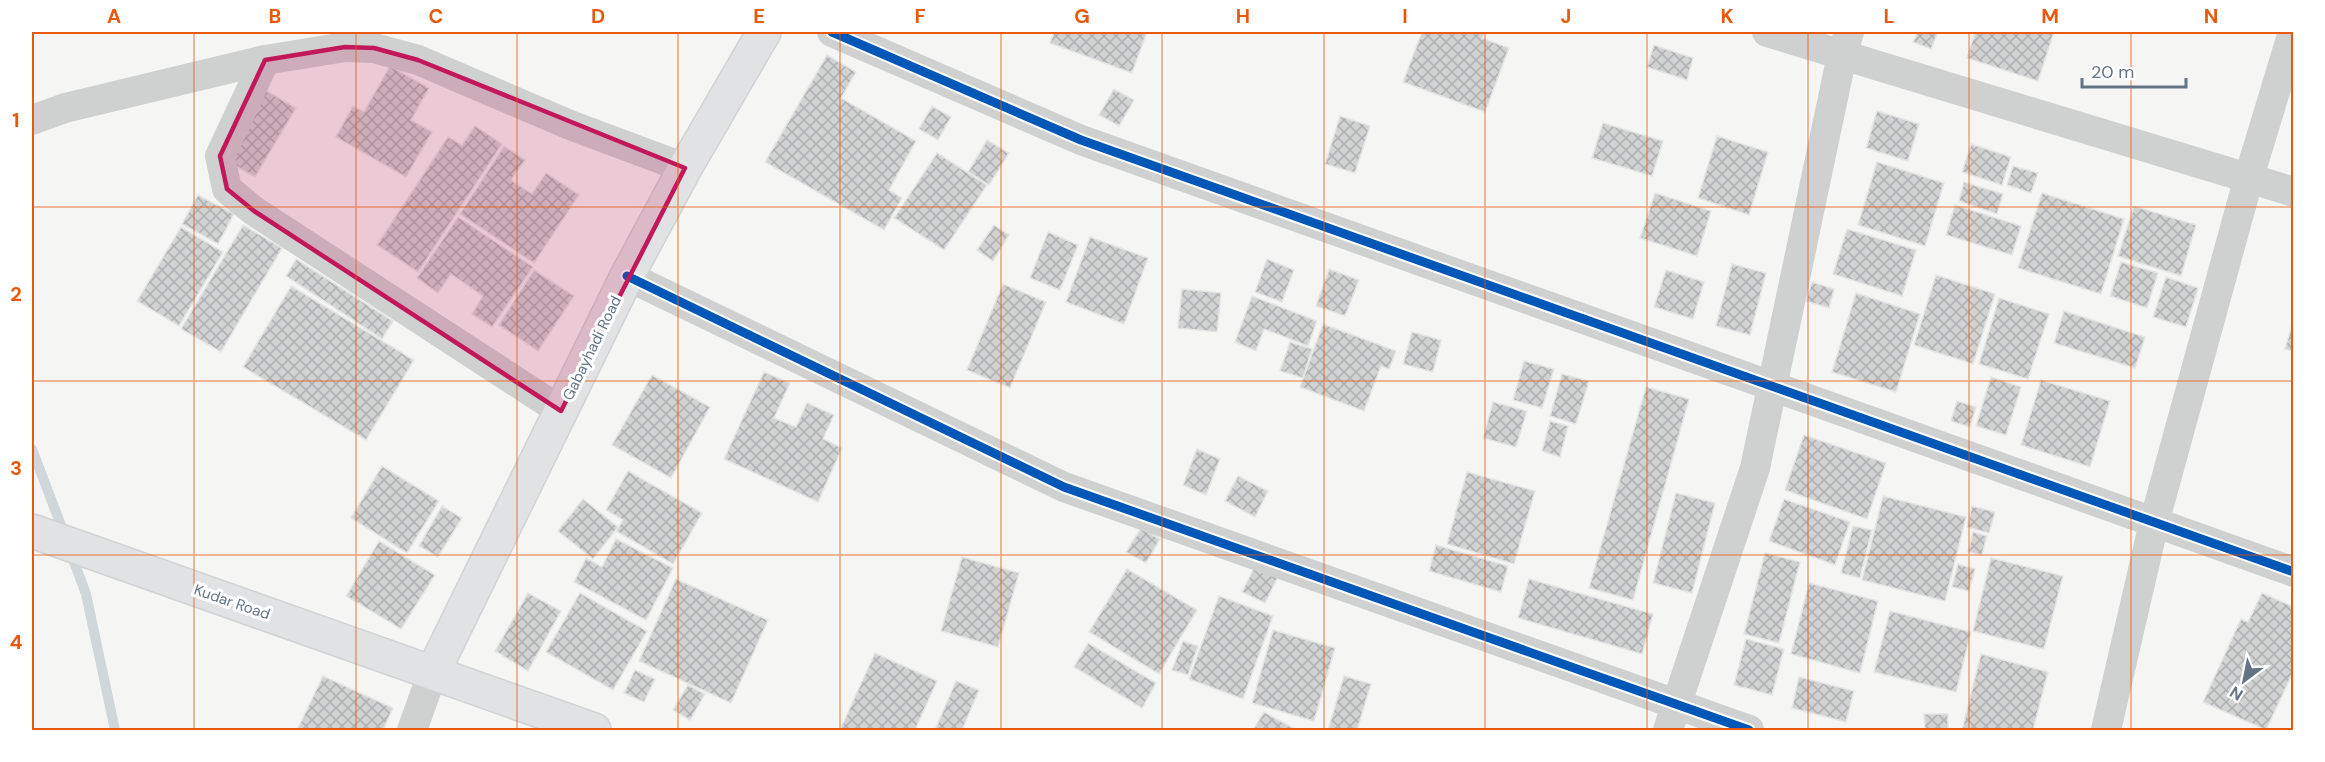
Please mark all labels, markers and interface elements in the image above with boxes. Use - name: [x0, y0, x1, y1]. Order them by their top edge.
- text: A: [107, 3, 121, 29]
- text: B: [269, 3, 281, 29]
- text: C: [429, 3, 443, 29]
- text: D: [591, 3, 605, 29]
- text: E: [753, 3, 765, 29]
- text: F: [914, 3, 926, 29]
- text: G: [1074, 3, 1090, 29]
- text: H: [1236, 3, 1250, 29]
- text: I: [1402, 3, 1408, 29]
- text: J: [1561, 3, 1571, 29]
- text: K: [1720, 3, 1734, 29]
- text: L: [1883, 3, 1895, 29]
- text: M: [2041, 3, 2059, 29]
- text: N: [2204, 3, 2218, 29]
- scale bar: [2082, 51, 2186, 89]
- text: 20 m: [2091, 60, 2134, 84]
- text: 1: [12, 107, 20, 133]
- text: 2: [10, 281, 22, 307]
- street label: Gabayhadi Road: [558, 292, 626, 404]
- text: 3: [10, 455, 22, 481]
- street label: Kudar Road: [191, 580, 273, 624]
- text: 4: [10, 629, 23, 655]
- north arrow: [2214, 651, 2274, 711]
- text: N: [2226, 681, 2247, 705]

